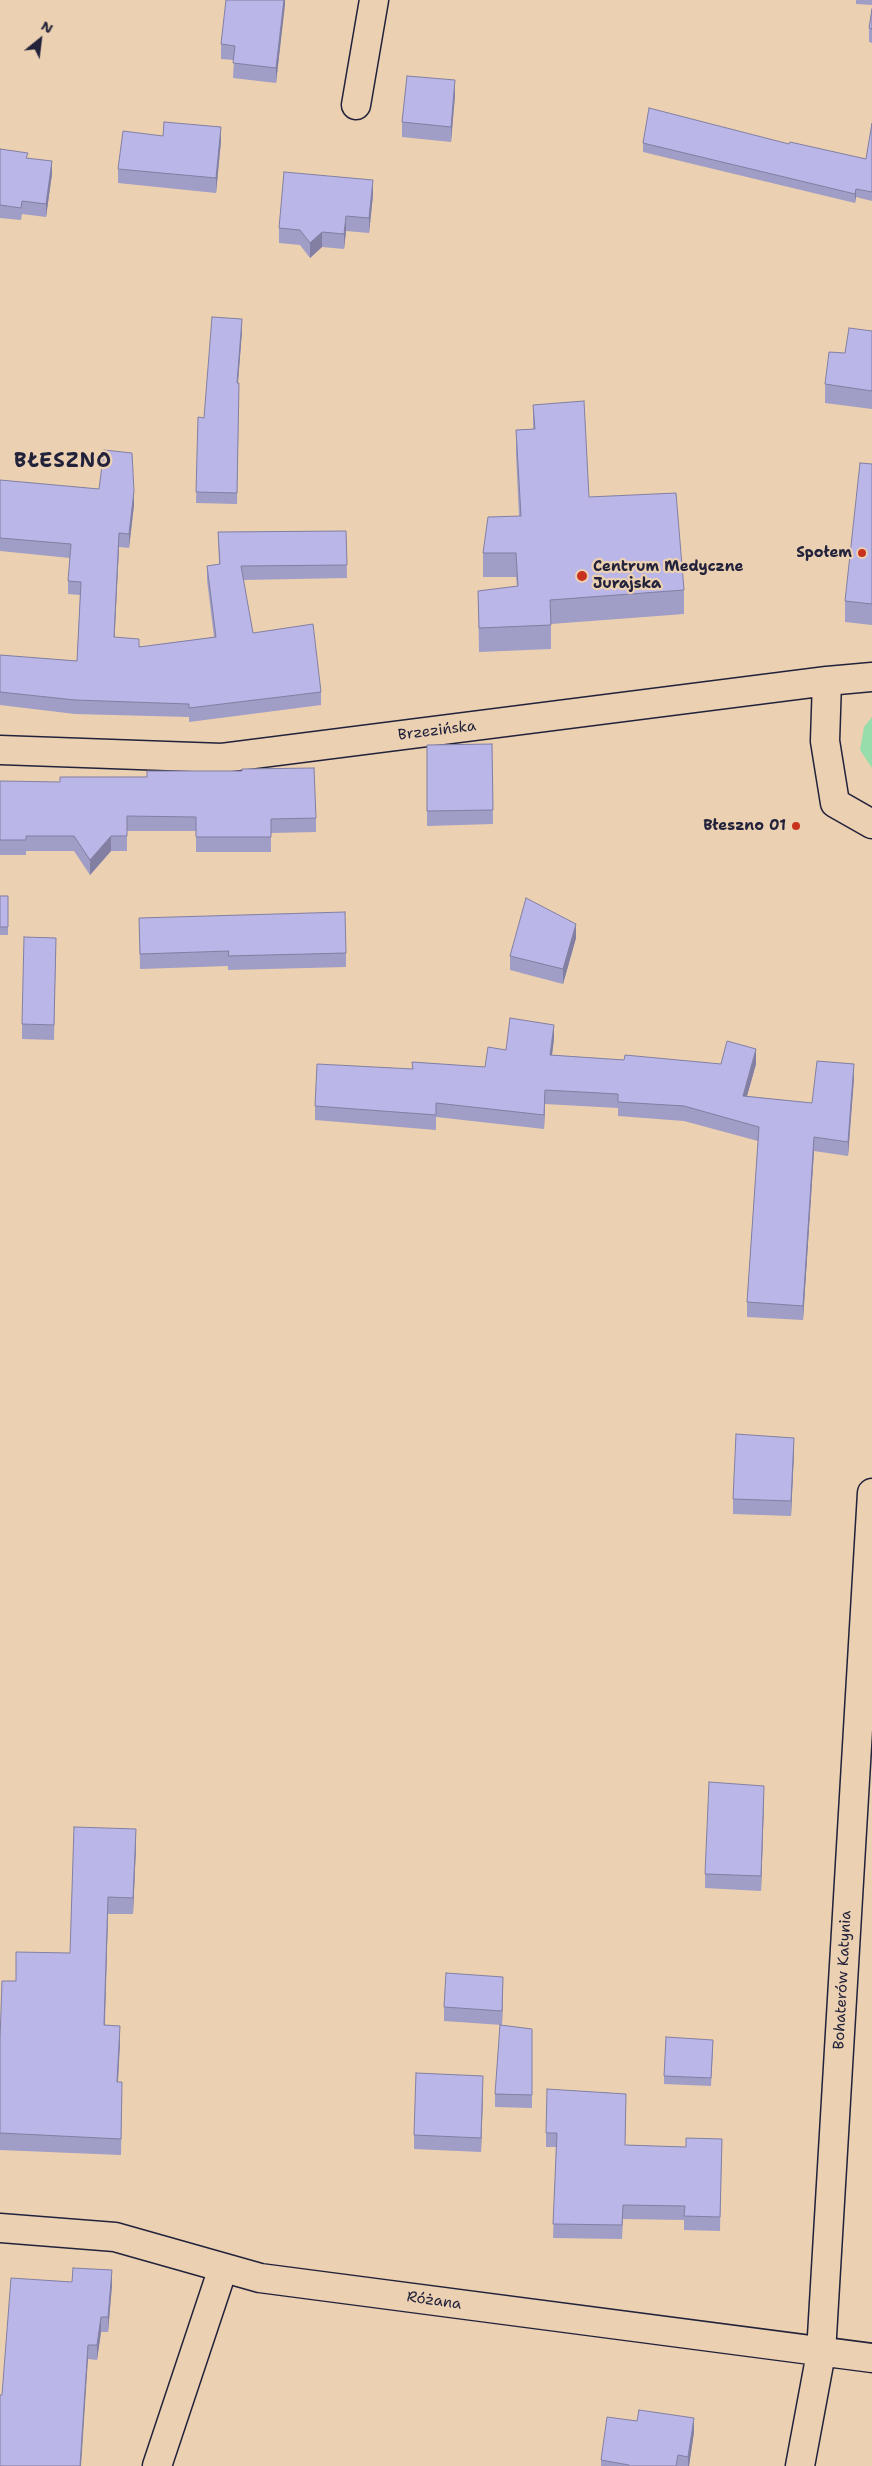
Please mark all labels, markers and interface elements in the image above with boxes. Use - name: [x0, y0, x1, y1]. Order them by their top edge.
- north arrow: [15, 15, 65, 65]
- text: N: [38, 16, 56, 37]
- district label: BŁESZNO: [13, 450, 113, 474]
- place label: Społem: [796, 544, 852, 562]
- marker: Społem: [856, 547, 868, 559]
- place label: Centrum Medyczne Jurajska: [593, 558, 744, 593]
- marker: Centrum Medyczne Jurajska: [575, 569, 589, 583]
- street label: Brzezińska: [397, 717, 477, 745]
- place label: Błeszno 01: [703, 817, 786, 835]
- marker: Błeszno 01: [790, 820, 802, 832]
- street label: Bohaterów Katynia: [830, 1910, 856, 2050]
- street label: Różana: [406, 2288, 462, 2314]

